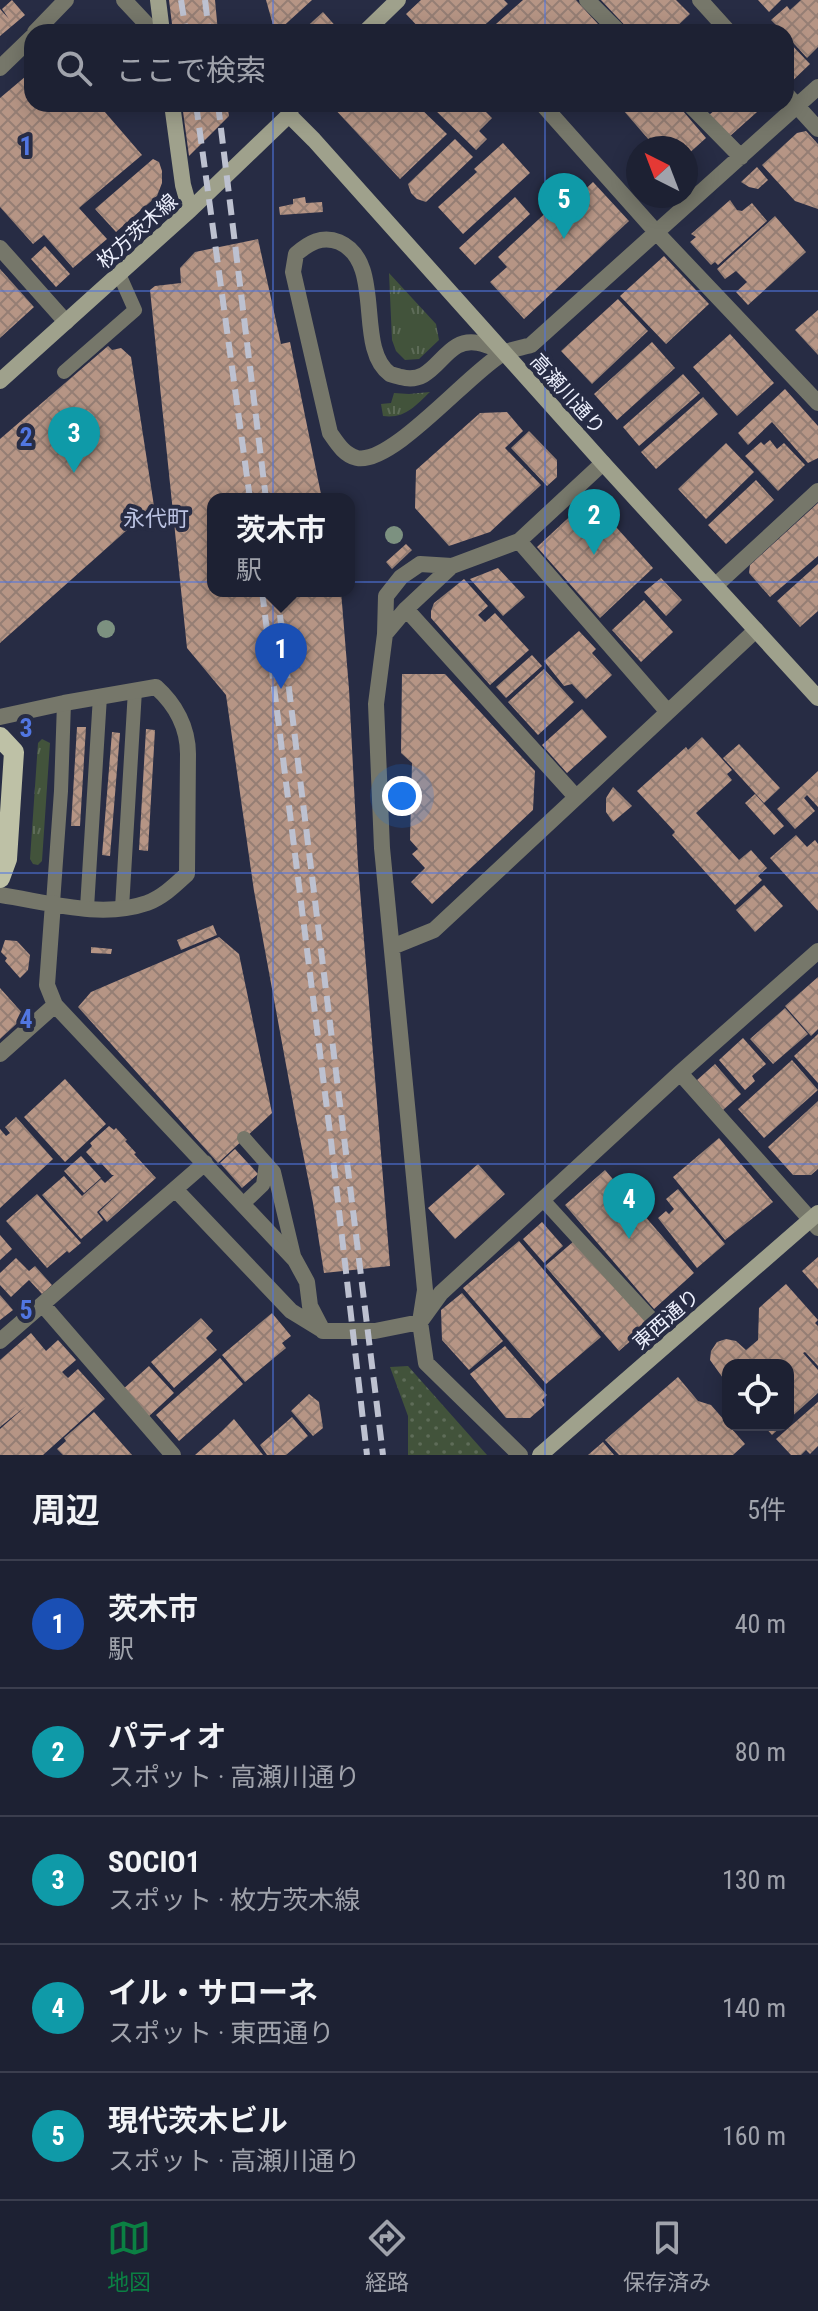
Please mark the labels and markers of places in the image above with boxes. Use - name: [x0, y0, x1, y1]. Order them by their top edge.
- pin: 5: [538, 173, 590, 239]
- pin: 3: [48, 407, 100, 473]
- pin: 2: [568, 489, 620, 555]
- pin: 1: [255, 623, 307, 689]
- pin: 4: [603, 1173, 655, 1239]

